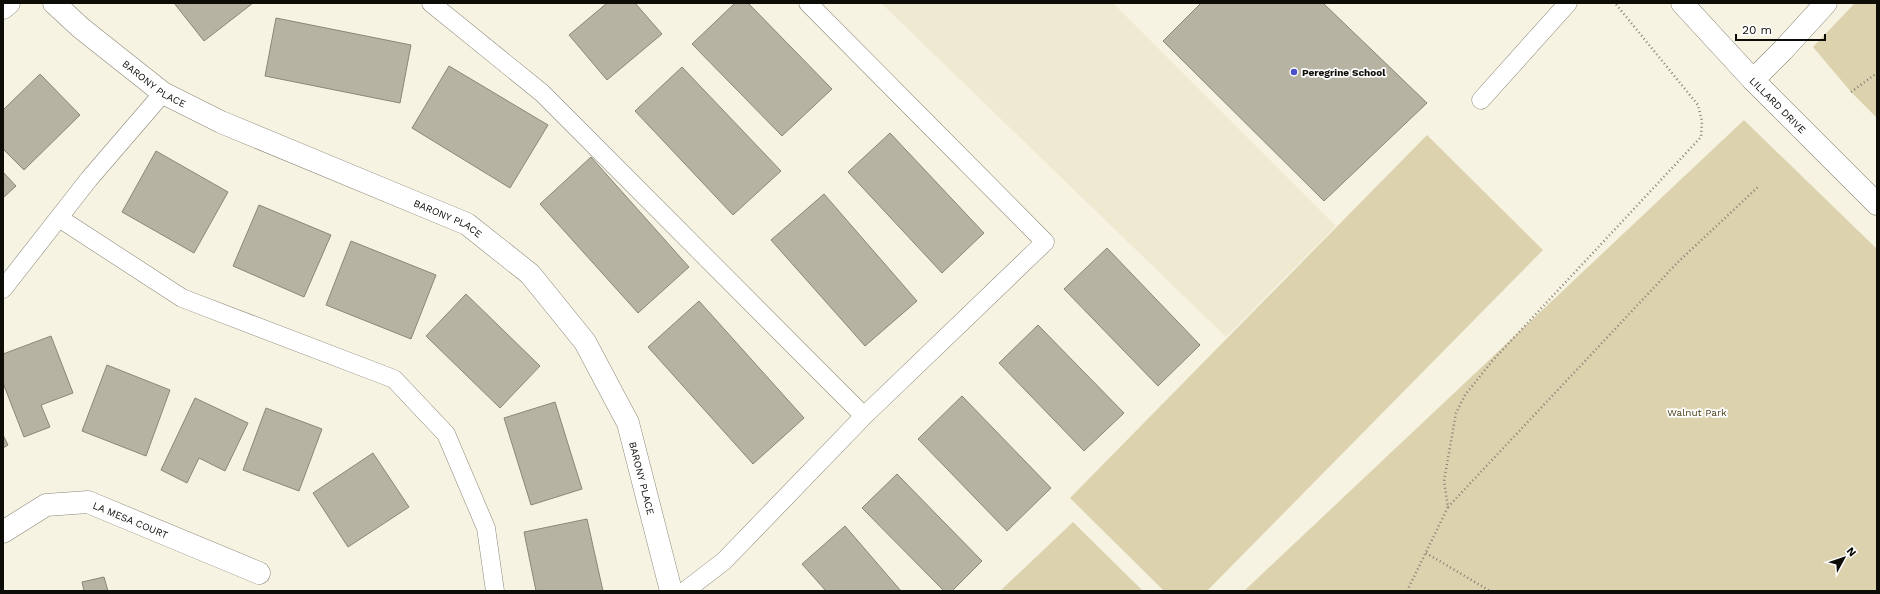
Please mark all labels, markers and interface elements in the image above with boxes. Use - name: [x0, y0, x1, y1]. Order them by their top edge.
- scale bar: [1736, 16, 1825, 42]
- text: 20 m: [1742, 23, 1772, 37]
- street label: BARONY PLACE: [120, 58, 188, 110]
- marker: Peregrine School: [1289, 67, 1299, 77]
- place label: Peregrine School: [1302, 67, 1386, 78]
- street label: LILLARD DRIVE: [1747, 75, 1808, 136]
- street label: BARONY PLACE: [412, 198, 484, 240]
- park label: Walnut Park: [1667, 407, 1727, 418]
- street label: BARONY PLACE: [627, 440, 656, 516]
- street label: LA MESA COURT: [91, 500, 170, 541]
- north arrow: [1824, 538, 1864, 578]
- text: N: [1844, 545, 1859, 559]

